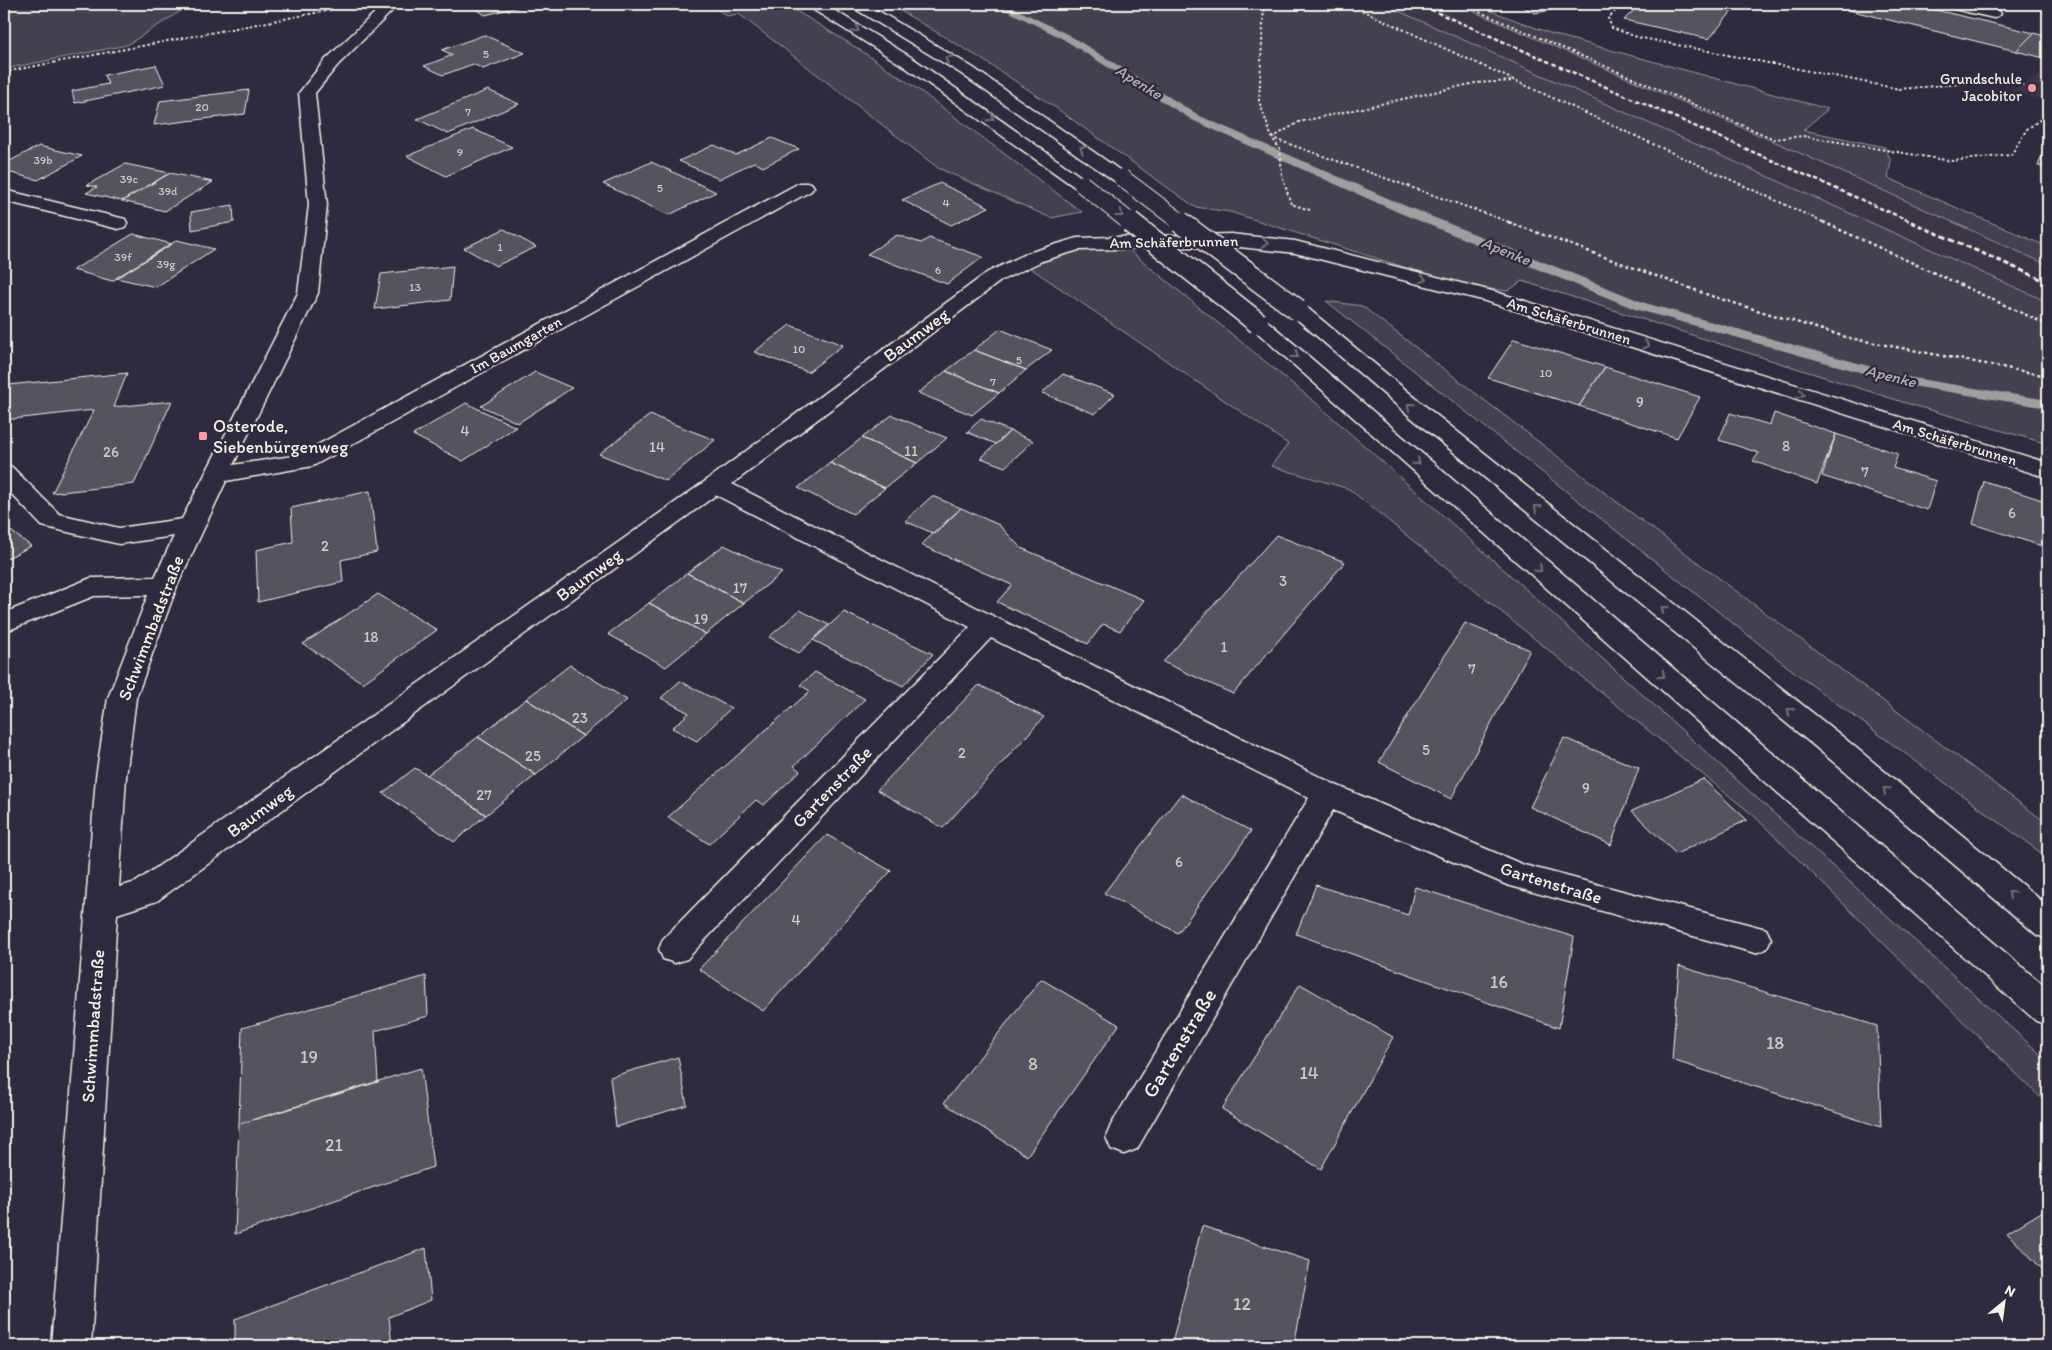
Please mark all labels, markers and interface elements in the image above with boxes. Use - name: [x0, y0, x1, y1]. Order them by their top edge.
- one-way arrow: [850, 22, 859, 32]
- house number: 5: [483, 47, 489, 61]
- one-way arrow: [944, 55, 953, 65]
- water label: Apenke: [1112, 60, 1167, 104]
- place label: Grundschule Jacobitor: [1940, 70, 2022, 105]
- marker: Grundschule Jacobitor: [2026, 82, 2038, 94]
- house number: 20: [195, 100, 209, 114]
- house number: 7: [465, 105, 471, 119]
- one-way arrow: [985, 112, 995, 121]
- house number: 9: [457, 145, 463, 159]
- one-way arrow: [1079, 146, 1088, 155]
- house number: 39b: [33, 153, 53, 167]
- house number: 39c: [120, 172, 139, 186]
- house number: 5: [657, 181, 663, 195]
- house number: 39d: [158, 184, 178, 198]
- house number: 4: [942, 196, 950, 210]
- one-way arrow: [1114, 208, 1123, 216]
- street label: Am Schäferbrunnen: [1109, 232, 1239, 252]
- water label: Apenke: [1479, 233, 1534, 270]
- one-way arrow: [1261, 237, 1269, 248]
- house number: 1: [497, 240, 503, 254]
- house number: 39f: [114, 250, 132, 264]
- house number: 39g: [157, 257, 176, 271]
- house number: 6: [935, 263, 941, 277]
- one-way arrow: [1419, 273, 1428, 284]
- house number: 13: [409, 280, 422, 294]
- street label: Am Schäferbrunnen: [1505, 294, 1634, 349]
- street label: Baumweg: [879, 303, 954, 367]
- street label: Im Baumgarten: [467, 312, 565, 378]
- one-way arrow: [1642, 340, 1650, 350]
- house number: 10: [793, 342, 805, 356]
- one-way arrow: [1289, 349, 1298, 358]
- house number: 5: [1016, 353, 1022, 367]
- water label: Apenke: [1864, 361, 1919, 392]
- house number: 10: [1540, 366, 1552, 380]
- house number: 7: [990, 375, 996, 389]
- one-way arrow: [1797, 388, 1805, 398]
- house number: 9: [1636, 393, 1644, 411]
- one-way arrow: [1407, 402, 1416, 411]
- place label: Osterode, Siebenbürgenweg: [213, 415, 349, 458]
- street label: Am Schäferbrunnen: [1891, 415, 2020, 470]
- house number: 4: [460, 422, 470, 440]
- marker: Osterode, Siebenbürgenweg: [197, 430, 209, 442]
- house number: 8: [1782, 437, 1790, 455]
- house number: 14: [649, 438, 665, 456]
- house number: 11: [904, 442, 918, 460]
- house number: 26: [103, 443, 119, 461]
- one-way arrow: [1411, 456, 1420, 465]
- house number: 7: [1861, 463, 1869, 481]
- house number: 6: [2008, 504, 2016, 522]
- one-way arrow: [1534, 505, 1543, 513]
- house number: 2: [321, 537, 329, 555]
- street label: Baumweg: [552, 543, 627, 606]
- street label: Schwimmbadstraße: [113, 552, 189, 704]
- one-way arrow: [1534, 563, 1543, 572]
- house number: 3: [1279, 572, 1287, 590]
- house number: 17: [733, 579, 748, 597]
- one-way arrow: [1660, 606, 1669, 615]
- house number: 19: [694, 610, 709, 628]
- house number: 18: [363, 628, 379, 646]
- house number: 1: [1221, 638, 1228, 656]
- house number: 7: [1468, 660, 1476, 678]
- one-way arrow: [1656, 669, 1665, 678]
- one-way arrow: [1787, 707, 1796, 716]
- house number: 23: [572, 709, 588, 727]
- street label: Gartenstraße: [788, 741, 876, 833]
- house number: 5: [1422, 741, 1430, 759]
- house number: 2: [958, 744, 966, 762]
- house number: 25: [525, 747, 541, 765]
- street label: Baumweg: [223, 779, 298, 842]
- house number: 9: [1582, 779, 1590, 797]
- house number: 27: [476, 786, 492, 804]
- one-way arrow: [1883, 786, 1892, 795]
- house number: 6: [1175, 853, 1183, 871]
- street label: Gartenstraße: [1497, 857, 1605, 909]
- one-way arrow: [2008, 891, 2017, 900]
- house number: 4: [791, 911, 801, 929]
- street label: Schwimmbadstraße: [77, 949, 109, 1103]
- house number: 16: [1490, 971, 1508, 993]
- street label: Gartenstraße: [1137, 984, 1221, 1102]
- house number: 18: [1766, 1032, 1784, 1054]
- house number: 19: [300, 1046, 318, 1068]
- house number: 8: [1028, 1053, 1038, 1075]
- house number: 14: [1299, 1062, 1319, 1084]
- house number: 21: [325, 1134, 343, 1156]
- north arrow: [1980, 1278, 2030, 1328]
- text: N: [2002, 1281, 2018, 1301]
- house number: 12: [1233, 1293, 1251, 1315]

